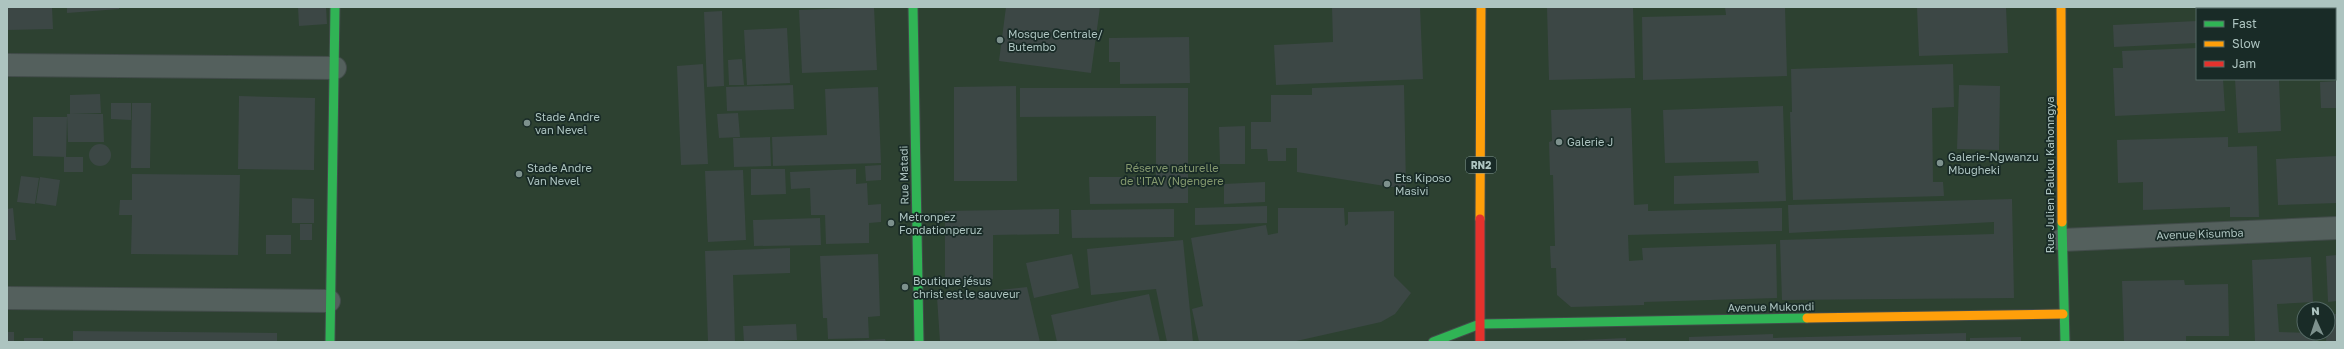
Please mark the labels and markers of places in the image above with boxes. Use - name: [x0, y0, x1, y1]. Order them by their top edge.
- place label: Mosque Centrale/ Butembo: [1008, 27, 1103, 53]
- marker: Mosque Centrale/ Butembo: [995, 35, 1005, 45]
- place label: Stade Andre van Nevel: [535, 110, 600, 136]
- marker: Stade Andre van Nevel: [522, 118, 532, 128]
- place label: Galerie J: [1567, 135, 1613, 148]
- marker: Galerie J: [1554, 137, 1564, 147]
- place label: Galerie-Ngwanzu Mbugheki: [1948, 150, 2039, 176]
- marker: Galerie-Ngwanzu Mbugheki: [1935, 158, 1945, 168]
- place label: Stade Andre Van Nevel: [527, 161, 592, 187]
- marker: Stade Andre Van Nevel: [514, 169, 524, 179]
- place label: Ets Kiposo Masivi: [1395, 171, 1451, 197]
- marker: Ets Kiposo Masivi: [1382, 179, 1392, 189]
- place label: Metronpez Fondationperuz: [899, 210, 982, 236]
- marker: Metronpez Fondationperuz: [886, 218, 896, 228]
- place label: Boutique jésus christ est le sauveur: [913, 274, 1021, 300]
- marker: Boutique jésus christ est le sauveur: [900, 282, 910, 292]

